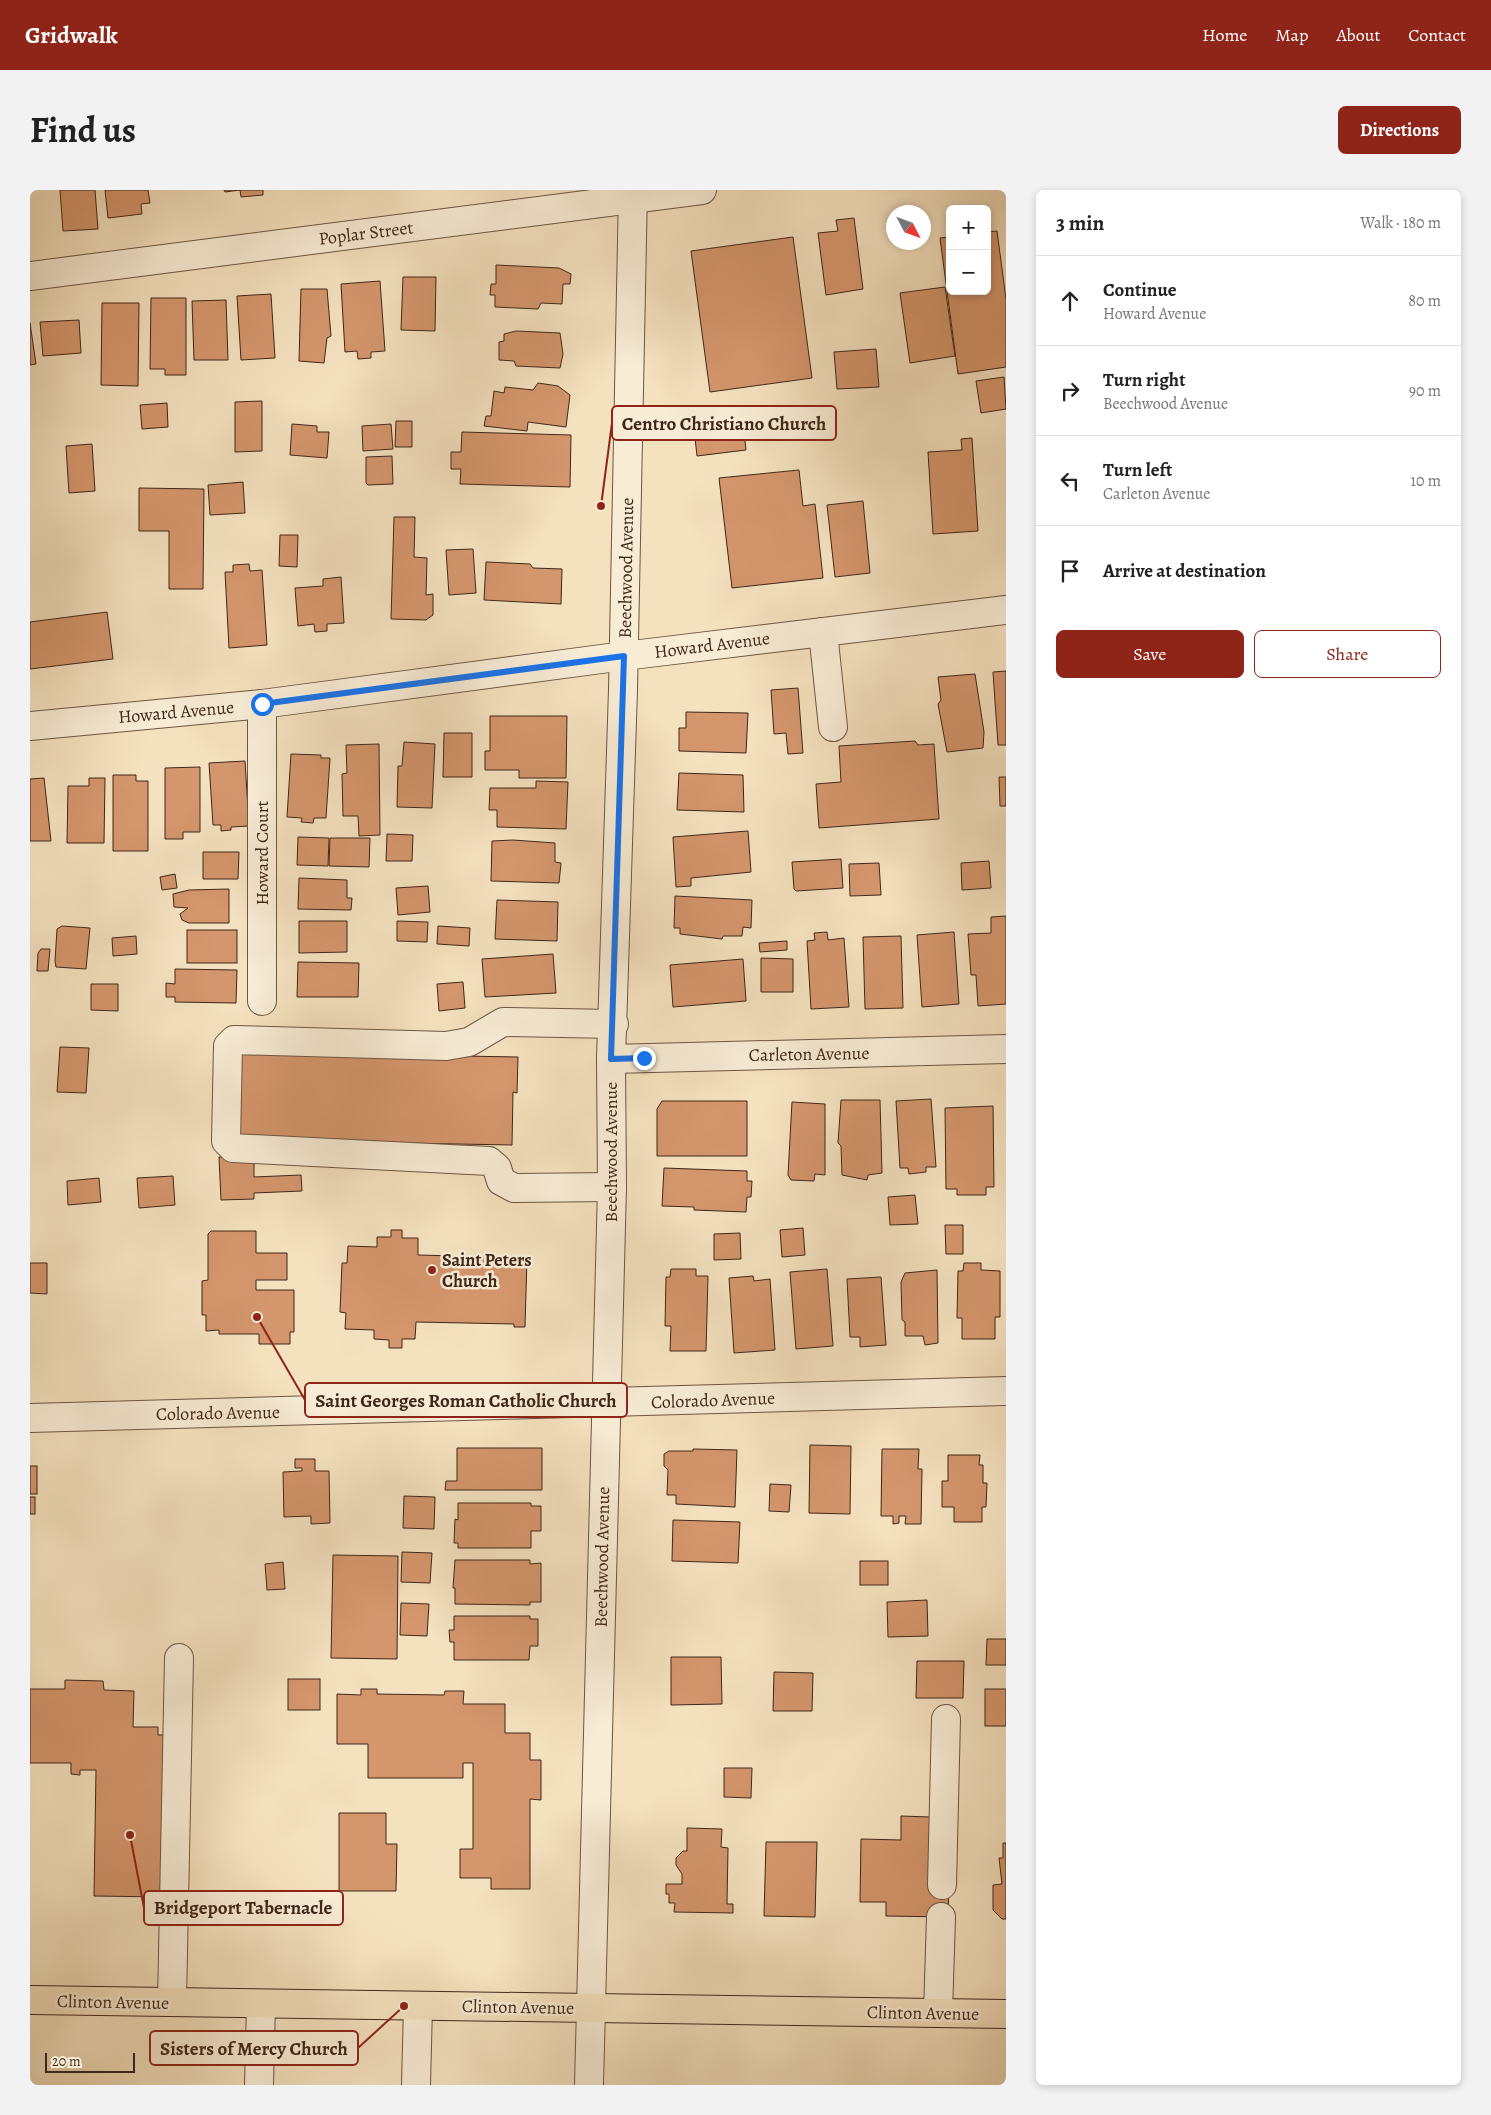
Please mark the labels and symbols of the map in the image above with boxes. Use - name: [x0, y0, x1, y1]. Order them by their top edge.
- north arrow: [886, 205, 931, 250]
- street label: Poplar Street: [317, 215, 415, 251]
- callout: Centro Christiano Church: [612, 406, 836, 440]
- text: Centro Christiano Church: [622, 411, 826, 437]
- street label: Beechwood Avenue: [613, 497, 639, 639]
- street label: Howard Avenue: [653, 626, 771, 664]
- route start: [251, 693, 274, 716]
- street label: Howard Avenue: [117, 695, 235, 729]
- street label: Howard Court: [250, 800, 274, 906]
- street label: Carleton Avenue: [748, 1041, 870, 1067]
- route end: [633, 1047, 656, 1070]
- street label: Beechwood Avenue: [599, 1082, 623, 1222]
- place label: Saint Peters Church: [442, 1248, 532, 1293]
- marker: Saint Peters Church: [426, 1264, 438, 1276]
- callout: Saint Georges Roman Catholic Church: [305, 1383, 627, 1417]
- street label: Colorado Avenue: [651, 1386, 775, 1414]
- text: Saint Georges Roman Catholic Church: [315, 1388, 617, 1414]
- street label: Colorado Avenue: [156, 1400, 280, 1426]
- street label: Beechwood Avenue: [589, 1486, 615, 1628]
- callout: Bridgeport Tabernacle: [144, 1891, 343, 1925]
- text: Bridgeport Tabernacle: [154, 1895, 332, 1921]
- street label: Clinton Avenue: [57, 1989, 169, 2015]
- street label: Clinton Avenue: [462, 1994, 574, 2020]
- street label: Clinton Avenue: [867, 2000, 979, 2026]
- callout: Sisters of Mercy Church: [150, 2031, 358, 2065]
- text: Sisters of Mercy Church: [160, 2036, 348, 2062]
- scale bar: [45, 2050, 135, 2073]

